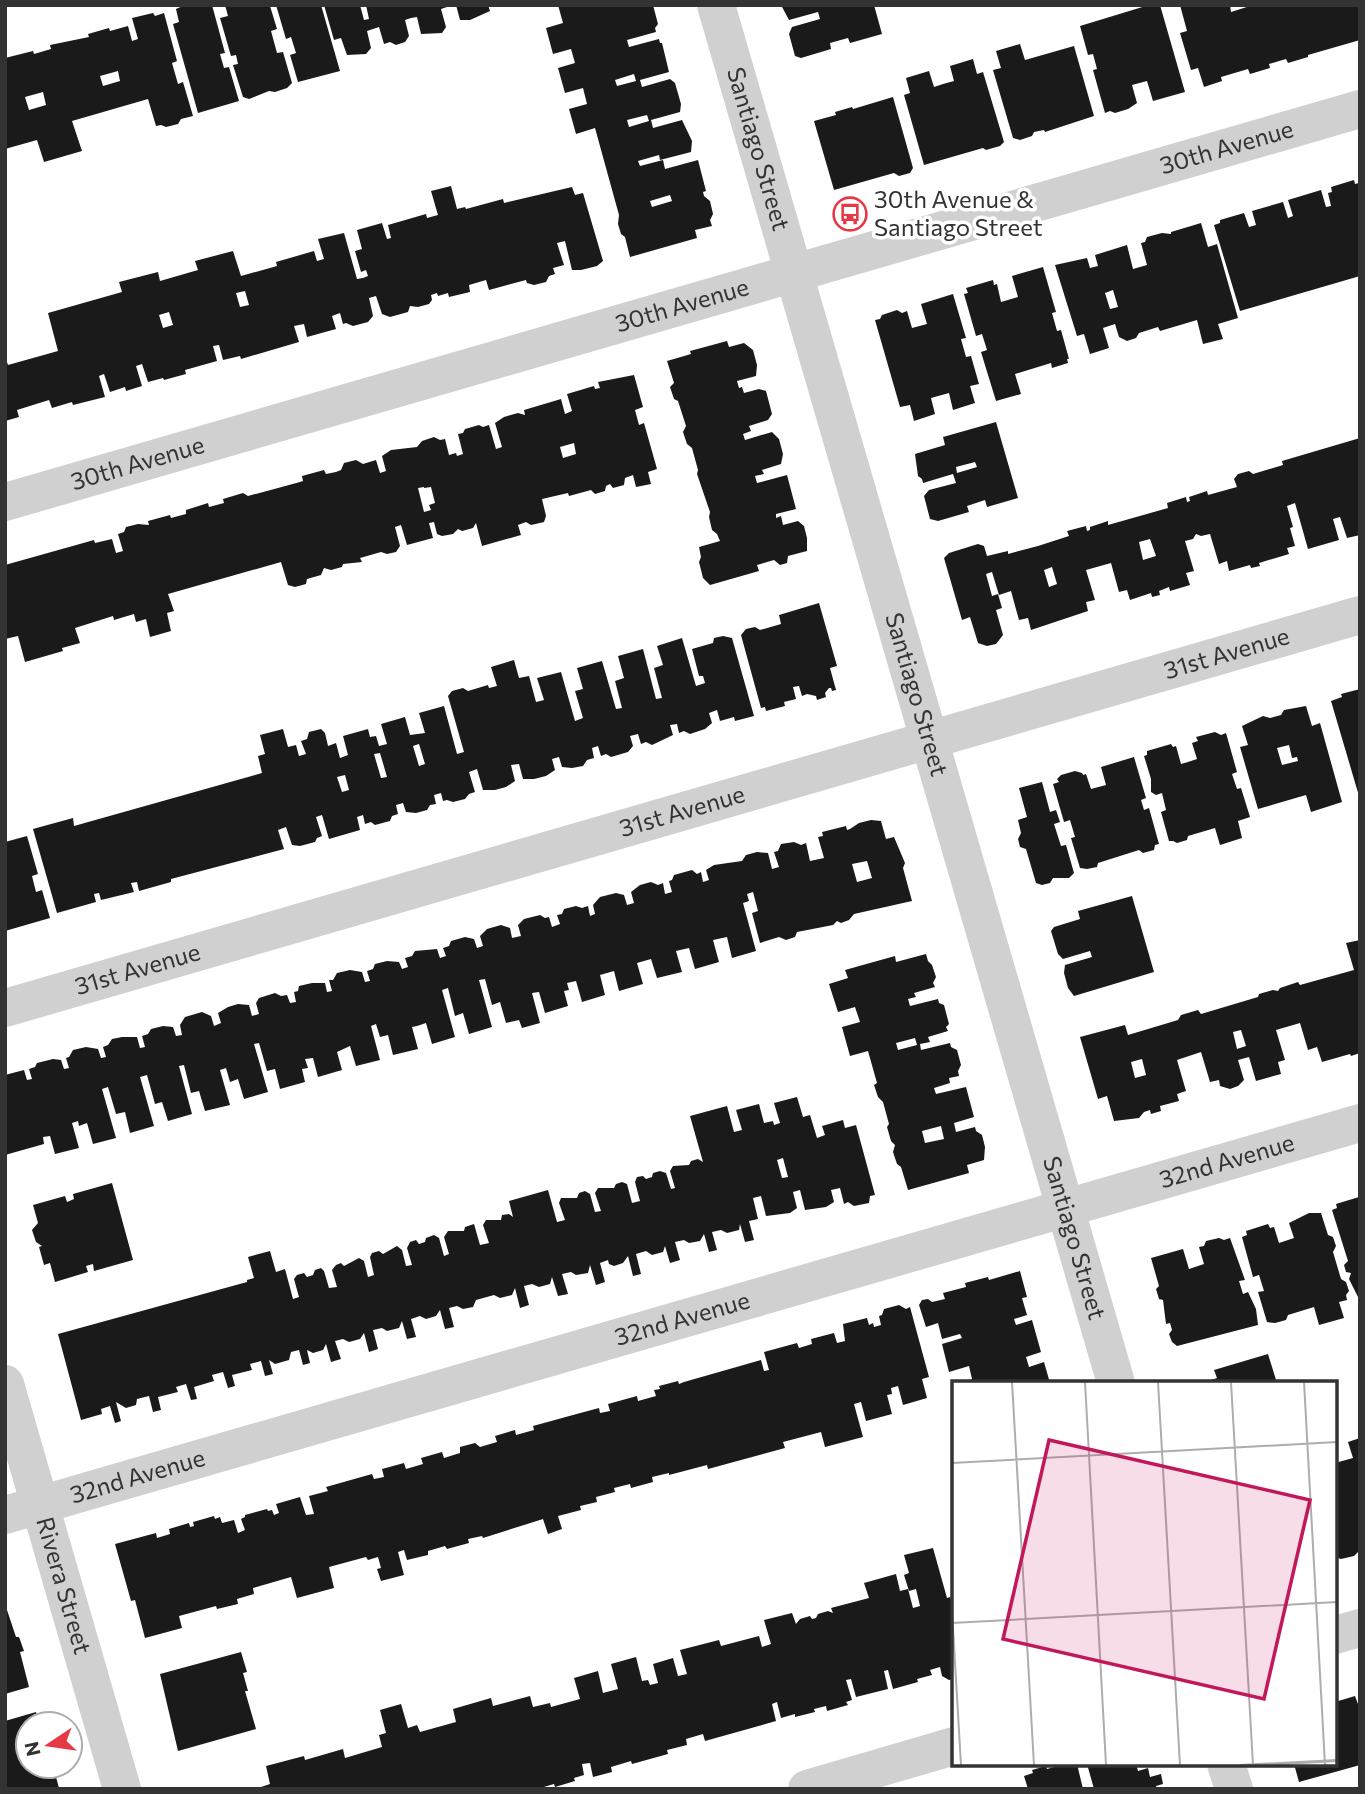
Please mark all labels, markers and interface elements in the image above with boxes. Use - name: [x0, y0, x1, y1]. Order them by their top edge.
- street label: Santiago Street: [722, 64, 797, 234]
- street label: 30th Avenue: [1156, 113, 1296, 179]
- place label: 30th Avenue & Santiago Street: [874, 184, 1043, 241]
- bus stop icon: 30th Avenue & Santiago Street: [831, 195, 869, 233]
- street label: 30th Avenue: [612, 271, 752, 337]
- street label: 30th Avenue: [67, 429, 207, 495]
- street label: Santiago Street: [880, 609, 955, 779]
- street label: 31st Avenue: [1160, 620, 1292, 684]
- street label: 31st Avenue: [616, 778, 748, 842]
- street label: 31st Avenue: [71, 936, 203, 1000]
- street label: 32nd Avenue: [1156, 1127, 1297, 1193]
- street label: Santiago Street: [1038, 1153, 1113, 1323]
- street label: 32nd Avenue: [611, 1284, 753, 1351]
- inset map: [952, 1381, 1337, 1766]
- street label: 32nd Avenue: [66, 1442, 208, 1508]
- street label: Rivera Street: [31, 1513, 98, 1657]
- north arrow: [14, 1710, 84, 1780]
- text: N: [19, 1739, 45, 1758]

